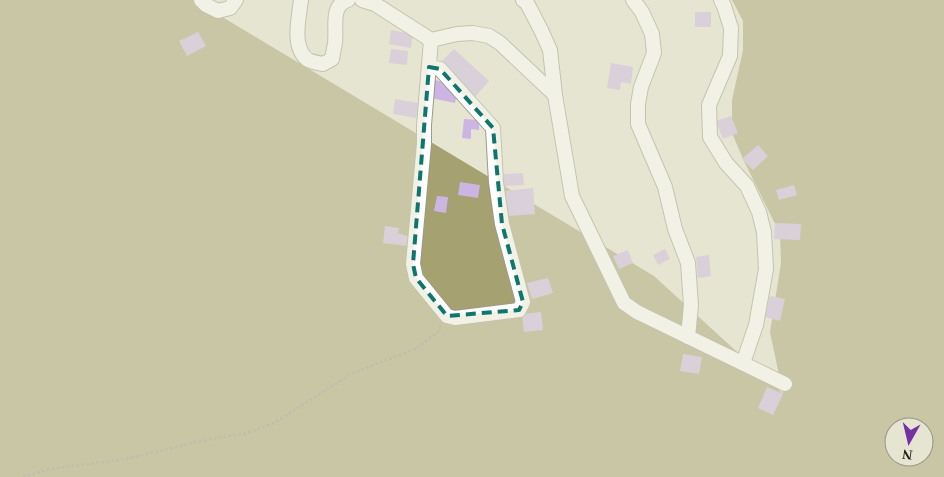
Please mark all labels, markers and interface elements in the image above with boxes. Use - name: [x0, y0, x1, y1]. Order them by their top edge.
- north arrow: [884, 417, 934, 467]
- text: N: [901, 446, 913, 463]

